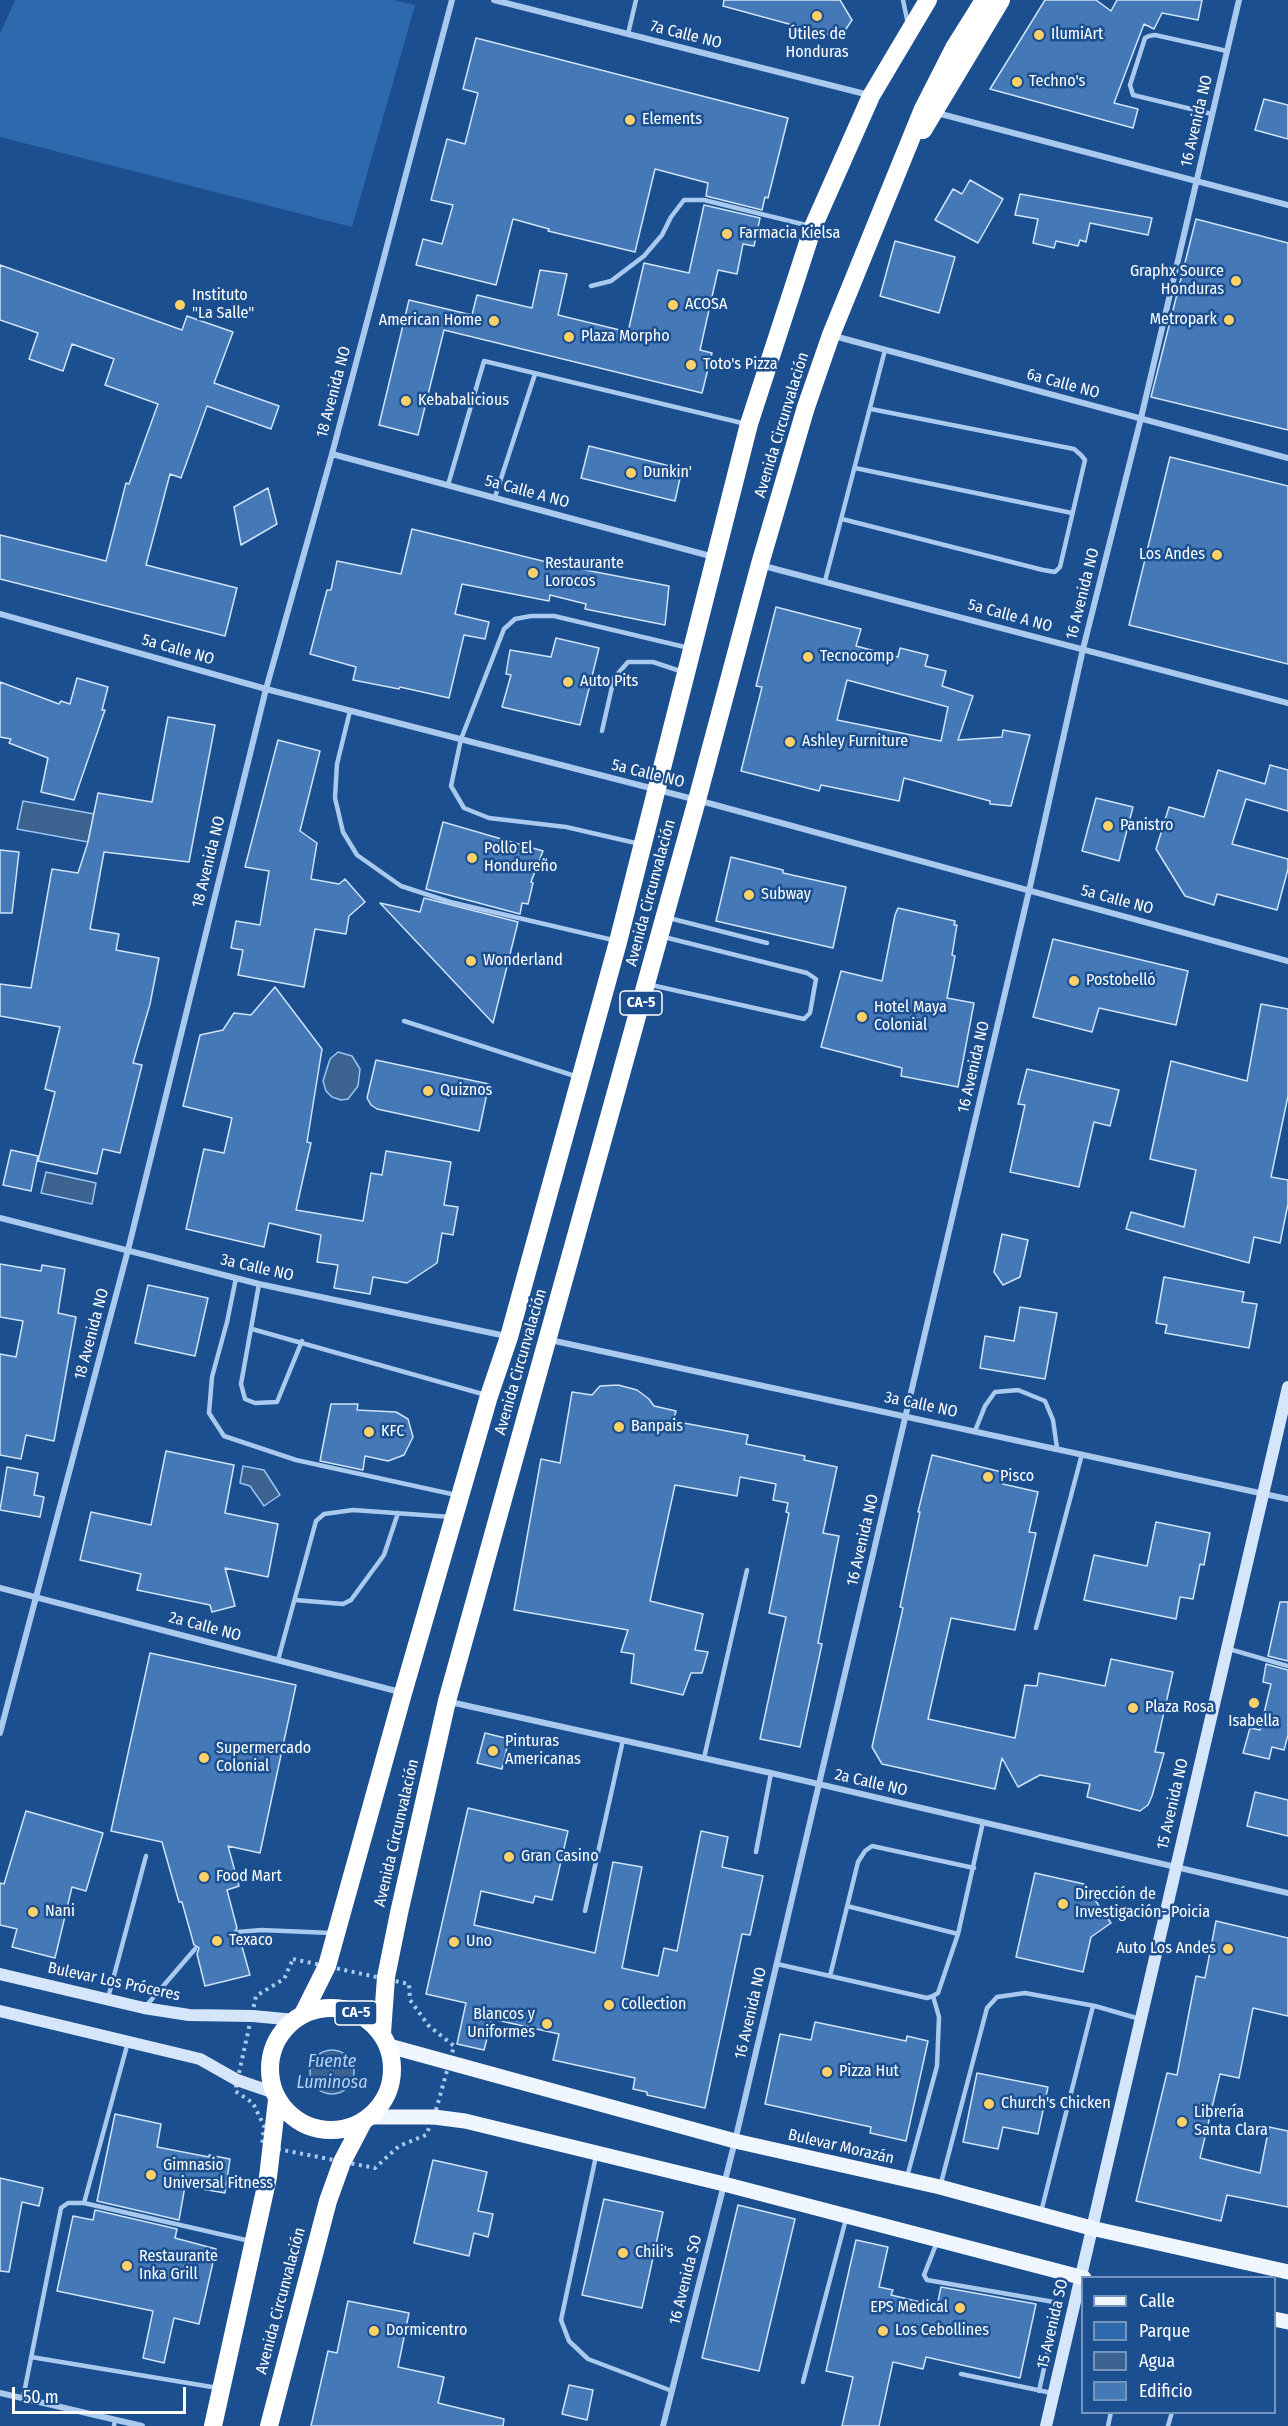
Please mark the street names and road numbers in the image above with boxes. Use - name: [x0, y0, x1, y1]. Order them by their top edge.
- street label: 7a Calle NO: [648, 17, 724, 53]
- street label: 16 Avenida NO: [1177, 73, 1217, 169]
- street label: 18 Avenida NO: [313, 344, 355, 440]
- street label: Avenida Circunvalación: [751, 350, 813, 500]
- street label: 6a Calle NO: [1024, 365, 1102, 403]
- street label: 5a Calle A NO: [483, 472, 571, 512]
- street label: 16 Avenida NO: [1062, 546, 1104, 642]
- street label: 5a Calle A NO: [966, 596, 1054, 636]
- street label: 5a Calle NO: [140, 631, 216, 669]
- street label: 5a Calle NO: [610, 756, 686, 792]
- street label: 18 Avenida NO: [188, 814, 230, 910]
- street label: Avenida Circunvalación: [622, 818, 680, 968]
- street label: 5a Calle NO: [1079, 881, 1155, 919]
- road number: CA-5: [620, 991, 662, 1015]
- street label: 16 Avenida NO: [954, 1019, 994, 1115]
- street label: 3a Calle NO: [219, 1250, 295, 1286]
- street label: 18 Avenida NO: [71, 1286, 113, 1382]
- street label: Avenida Circunvalación: [491, 1287, 551, 1437]
- street label: 3a Calle NO: [883, 1388, 959, 1422]
- street label: 16 Avenida NO: [843, 1492, 883, 1588]
- street label: 2a Calle NO: [167, 1608, 243, 1646]
- street label: 15 Avenida NO: [1153, 1756, 1193, 1852]
- street label: Avenida Circunvalación: [371, 1757, 423, 1909]
- street label: 2a Calle NO: [833, 1765, 909, 1801]
- street label: Bulevar Los Próceres: [46, 1959, 182, 2005]
- street label: 16 Avenida NO: [731, 1965, 771, 2061]
- road number: CA-5: [335, 2001, 377, 2025]
- street label: Bulevar Morazán: [786, 2125, 896, 2169]
- street label: Avenida Circunvalación: [252, 2226, 310, 2376]
- street label: 16 Avenida SO: [666, 2233, 706, 2327]
- street label: 15 Avenida SO: [1033, 2277, 1073, 2371]

